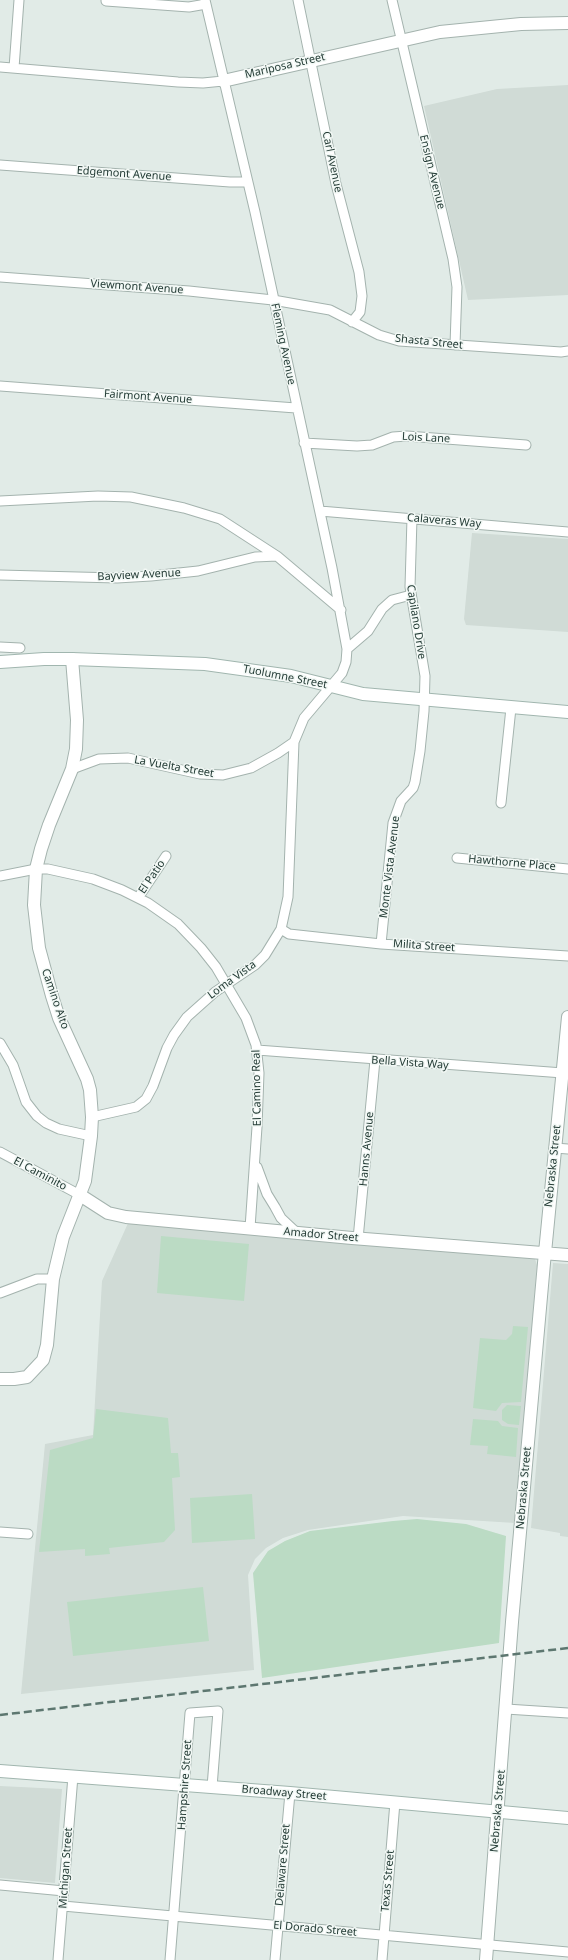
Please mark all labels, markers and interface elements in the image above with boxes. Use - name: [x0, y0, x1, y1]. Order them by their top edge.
- street label: Mariposa Street: [244, 50, 326, 82]
- street label: Carl Avenue: [319, 130, 345, 194]
- street label: Ensign Avenue: [416, 134, 448, 210]
- street label: Edgemont Avenue: [76, 164, 172, 184]
- street label: Viewmont Avenue: [90, 277, 184, 297]
- street label: Fleming Avenue: [268, 302, 298, 386]
- street label: Shasta Street: [395, 332, 463, 352]
- street label: Fairmont Avenue: [103, 387, 193, 407]
- street label: Lois Lane: [402, 430, 450, 446]
- street label: Calaveras Way: [406, 511, 482, 531]
- street label: Bayview Avenue: [97, 566, 181, 584]
- street label: Capilano Drive: [404, 584, 428, 660]
- street label: Tuolumne Street: [242, 662, 328, 692]
- street label: La Vuelta Street: [133, 753, 215, 781]
- street label: Monte Vista Avenue: [377, 815, 403, 919]
- street label: Hawthorne Place: [468, 853, 556, 873]
- street label: El Patio: [136, 858, 168, 896]
- street label: Milita Street: [393, 937, 455, 955]
- street label: Loma Vista: [205, 958, 259, 1002]
- street label: Camino Alto: [38, 967, 72, 1031]
- street label: El Camino Real: [250, 1050, 264, 1126]
- street label: Bella Vista Way: [371, 1054, 449, 1072]
- street label: Hanns Avenue: [357, 1111, 377, 1187]
- street label: Nebraska Street: [542, 1124, 564, 1208]
- street label: El Caminito: [11, 1154, 69, 1194]
- street label: Amador Street: [283, 1225, 359, 1245]
- street label: Nebraska Street: [514, 1446, 534, 1530]
- street label: Hampshire Street: [175, 1739, 195, 1831]
- street label: Nebraska Street: [488, 1769, 508, 1853]
- street label: Broadway Street: [241, 1783, 327, 1803]
- street label: Delaware Street: [273, 1824, 293, 1906]
- street label: Michigan Street: [57, 1827, 75, 1909]
- street label: Texas Street: [379, 1849, 397, 1913]
- street label: El Dorado Street: [273, 1919, 357, 1939]

